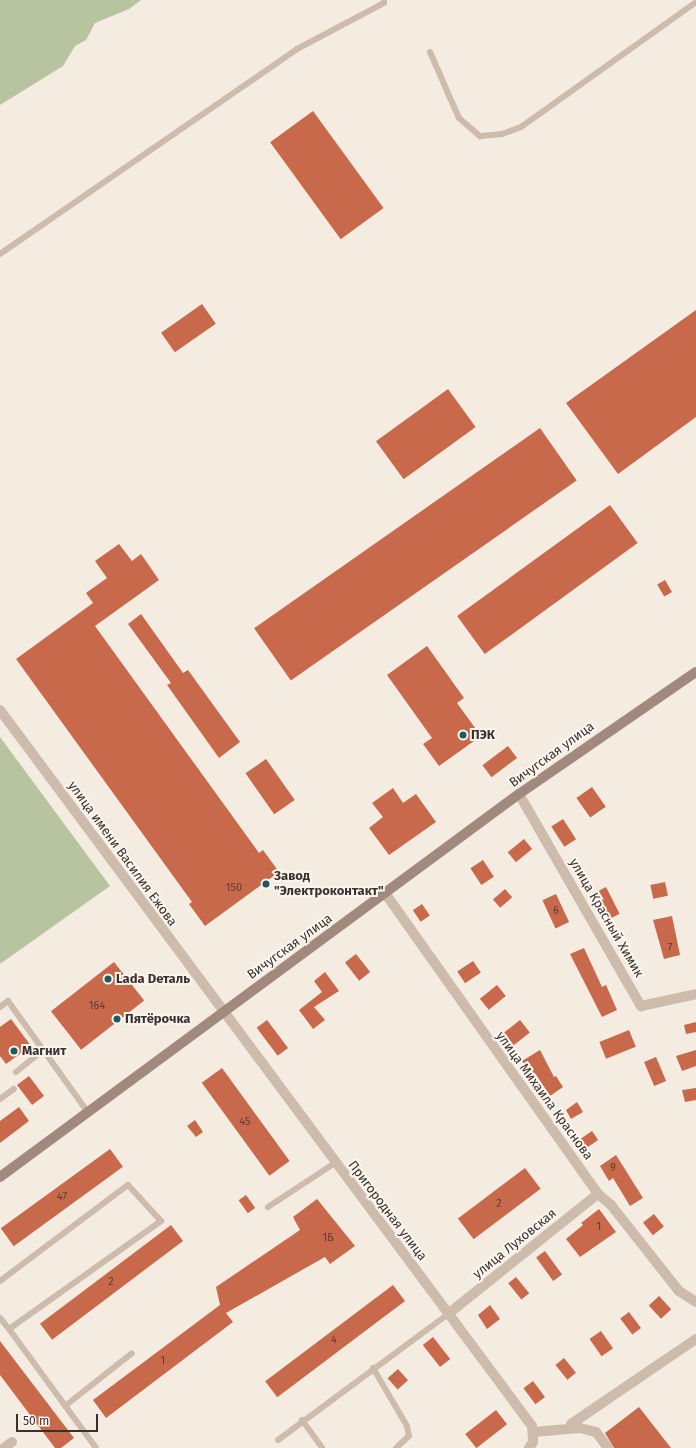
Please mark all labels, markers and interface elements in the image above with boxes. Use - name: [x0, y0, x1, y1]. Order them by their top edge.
- street label: Вичугская улица: [506, 719, 598, 791]
- place label: ПЭК: [471, 727, 495, 743]
- marker: ПЭК: [458, 730, 468, 740]
- street label: улица имени Василия Ежова: [64, 779, 180, 929]
- street label: улица Красный Химик: [566, 856, 646, 980]
- place label: Завод "Электроконтакт": [274, 869, 384, 900]
- marker: Завод "Электроконтакт": [261, 879, 271, 889]
- house number: 150: [226, 881, 242, 895]
- house number: 6: [553, 904, 559, 918]
- street label: Вичугская улица: [244, 911, 336, 983]
- house number: 7: [668, 941, 672, 955]
- place label: Lada Dеталь: [116, 971, 190, 987]
- marker: Lada Dеталь: [103, 974, 113, 984]
- house number: 164: [89, 999, 105, 1013]
- place label: Пятёрочка: [125, 1011, 190, 1027]
- marker: Пятёрочка: [112, 1014, 122, 1024]
- street label: улица Михаила Краснова: [492, 1029, 596, 1163]
- place label: Магнит: [22, 1043, 66, 1059]
- marker: Магнит: [9, 1046, 19, 1056]
- house number: 45: [239, 1115, 251, 1129]
- street label: Пригородная улица: [344, 1158, 430, 1264]
- house number: 9: [610, 1161, 616, 1175]
- house number: 47: [57, 1190, 67, 1204]
- house number: 2: [496, 1197, 502, 1211]
- street label: улица Луховская: [470, 1206, 560, 1282]
- house number: 1: [597, 1220, 601, 1234]
- house number: 1Б: [322, 1231, 334, 1245]
- house number: 2: [108, 1275, 114, 1289]
- house number: 4: [331, 1333, 337, 1347]
- house number: 1: [161, 1354, 165, 1368]
- scale bar: [18, 1406, 100, 1432]
- text: 50 m: [23, 1414, 49, 1428]

